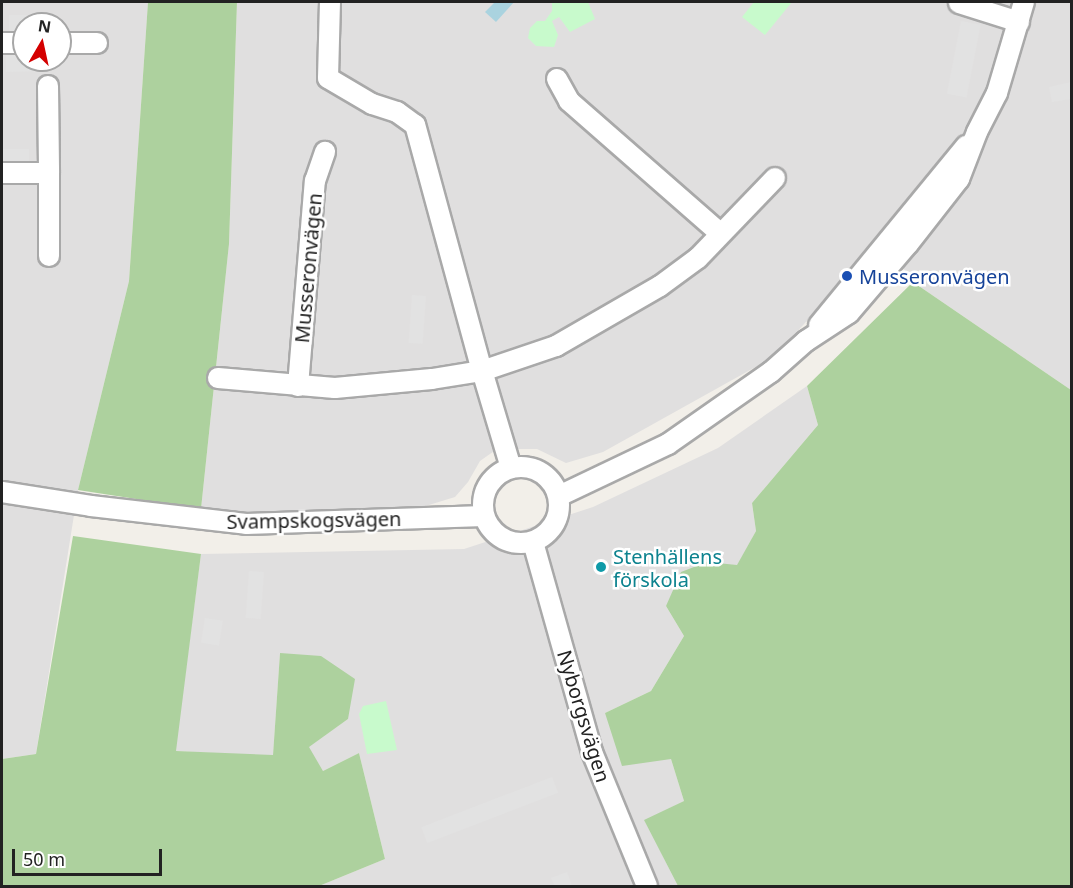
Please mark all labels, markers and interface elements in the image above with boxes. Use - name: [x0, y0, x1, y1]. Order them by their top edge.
- north arrow: [12, 12, 72, 72]
- text: N: [36, 14, 53, 38]
- street label: Musseronvägen: [289, 192, 327, 344]
- place label: Musseronvägen: [859, 264, 1010, 288]
- marker: Musseronvägen: [840, 269, 854, 283]
- street label: Svampskogsvägen: [226, 506, 402, 534]
- place label: Stenhällens förskola: [613, 544, 722, 591]
- marker: Stenhällens förskola: [594, 560, 608, 574]
- street label: Nyborgsvägen: [552, 647, 616, 785]
- scale bar: [15, 837, 165, 875]
- text: 50 m: [23, 847, 65, 871]

